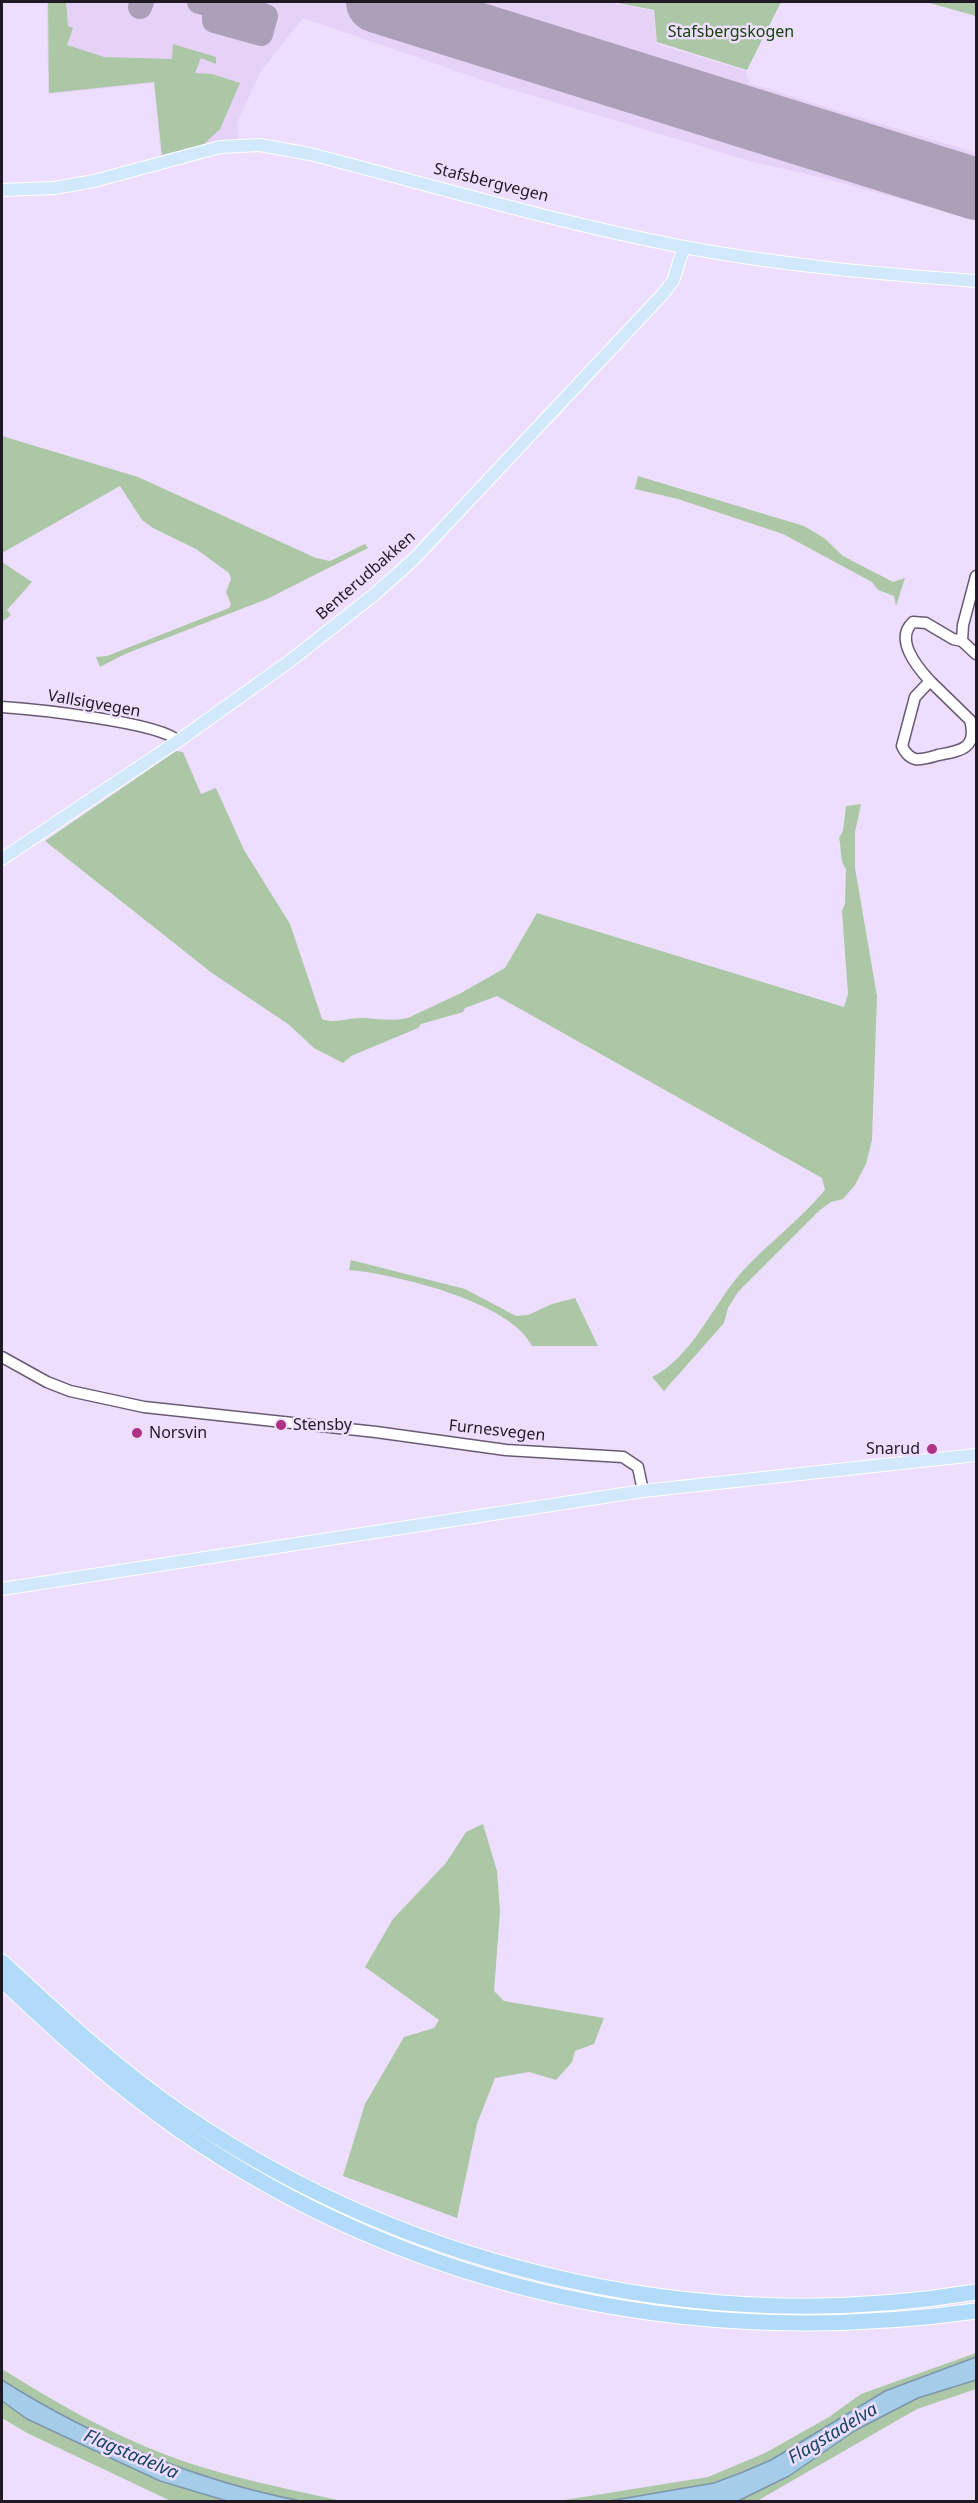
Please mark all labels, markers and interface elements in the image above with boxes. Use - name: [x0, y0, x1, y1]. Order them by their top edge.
- park label: Stafsbergskogen: [668, 22, 794, 42]
- street label: Stafsbergvegen: [432, 159, 550, 207]
- street label: Benterudbakken: [312, 528, 420, 624]
- street label: Vallsigvegen: [46, 686, 142, 722]
- place label: Stensby: [293, 1415, 352, 1435]
- street label: Furnesvegen: [448, 1416, 546, 1446]
- marker: Stensby: [274, 1418, 288, 1432]
- place label: Norsvin: [149, 1423, 207, 1443]
- marker: Norsvin: [130, 1426, 144, 1440]
- place label: Snarud: [866, 1439, 920, 1459]
- marker: Snarud: [925, 1442, 939, 1456]
- water label: Flagstadelva: [784, 2399, 882, 2469]
- water label: Flagstadelva: [81, 2425, 181, 2485]

